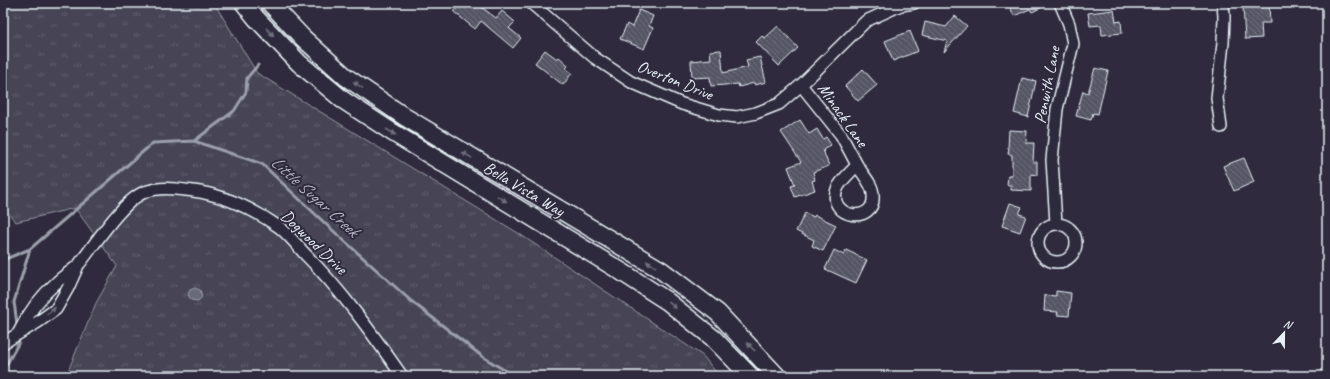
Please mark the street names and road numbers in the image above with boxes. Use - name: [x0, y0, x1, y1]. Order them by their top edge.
- street label: Penwith Lane: [1029, 43, 1065, 125]
- street label: Overton Drive: [634, 55, 717, 105]
- street label: Minack Lane: [813, 79, 874, 152]
- street label: Bella Vista Way: [480, 157, 569, 222]
- street label: Dogwood Drive: [276, 205, 353, 280]

